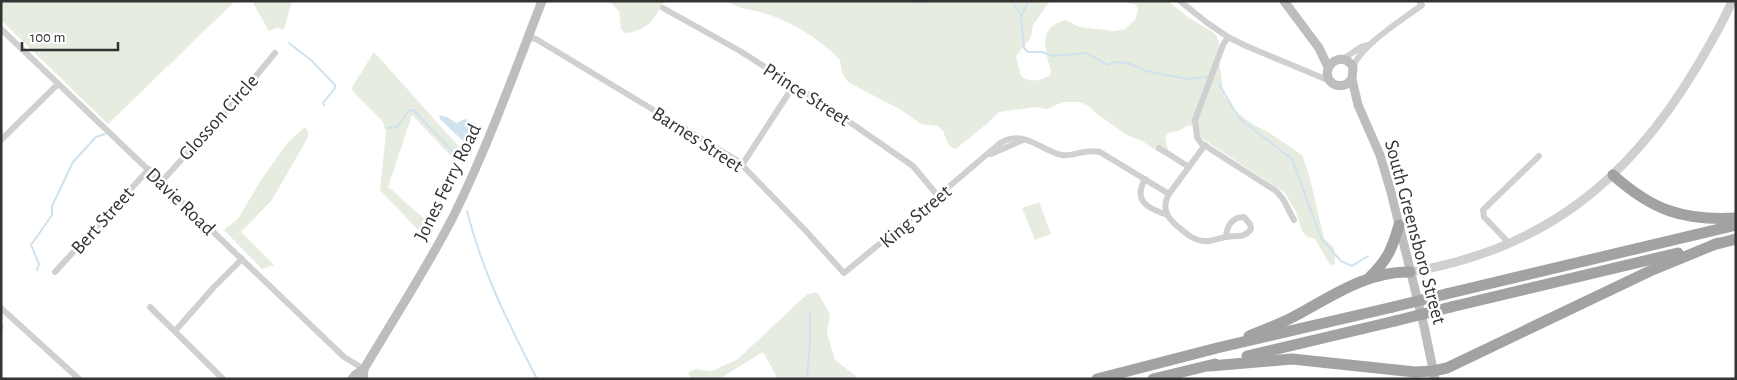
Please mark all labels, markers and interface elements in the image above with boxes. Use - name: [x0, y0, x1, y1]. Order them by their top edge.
- scale bar: [22, 20, 119, 52]
- text: 100 m: [30, 30, 65, 45]
- street label: Prince Street: [759, 59, 854, 131]
- street label: Glosson Circle: [175, 71, 262, 165]
- street label: Barnes Street: [649, 103, 747, 177]
- street label: Jones Ferry Road: [411, 121, 485, 244]
- street label: South Greensboro Street: [1381, 138, 1449, 327]
- street label: Davie Road: [142, 164, 219, 239]
- street label: King Street: [876, 181, 956, 252]
- street label: Bert Street: [68, 183, 138, 258]

